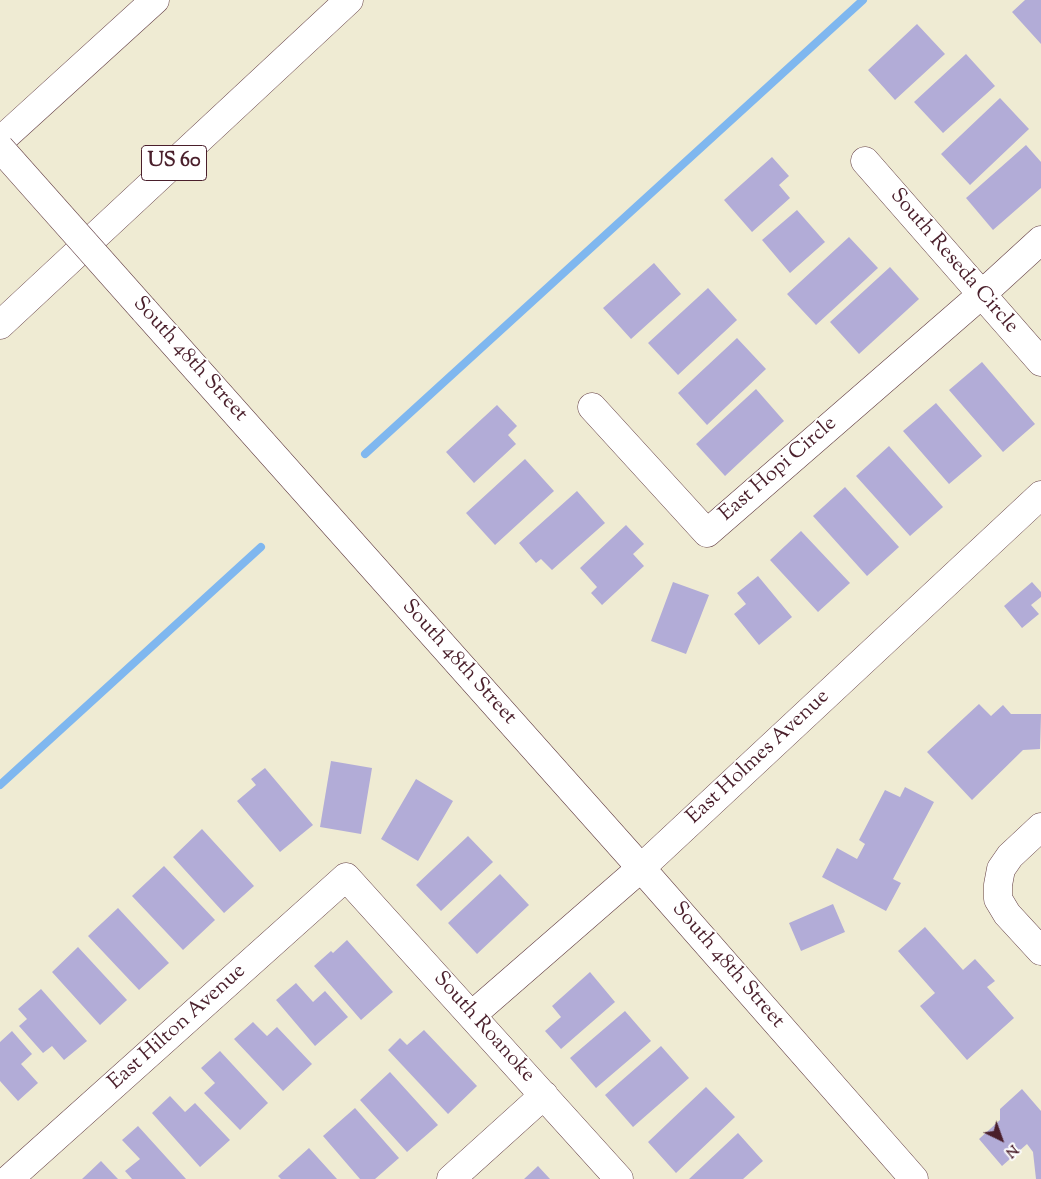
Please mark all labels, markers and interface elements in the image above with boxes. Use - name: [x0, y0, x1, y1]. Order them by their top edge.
- road number: US 60: [142, 146, 206, 180]
- street label: South Reseda Circle: [883, 184, 1023, 340]
- street label: South 48th Street: [126, 292, 252, 428]
- street label: East Hopi Circle: [715, 412, 843, 528]
- street label: South 48th Street: [395, 595, 521, 731]
- street label: East Holmes Avenue: [682, 685, 836, 831]
- street label: South 48th Street: [665, 898, 789, 1034]
- street label: East Hilton Avenue: [104, 960, 252, 1096]
- street label: South Roanoke: [427, 967, 539, 1089]
- north arrow: [976, 1114, 1026, 1164]
- text: N: [1000, 1139, 1022, 1161]

